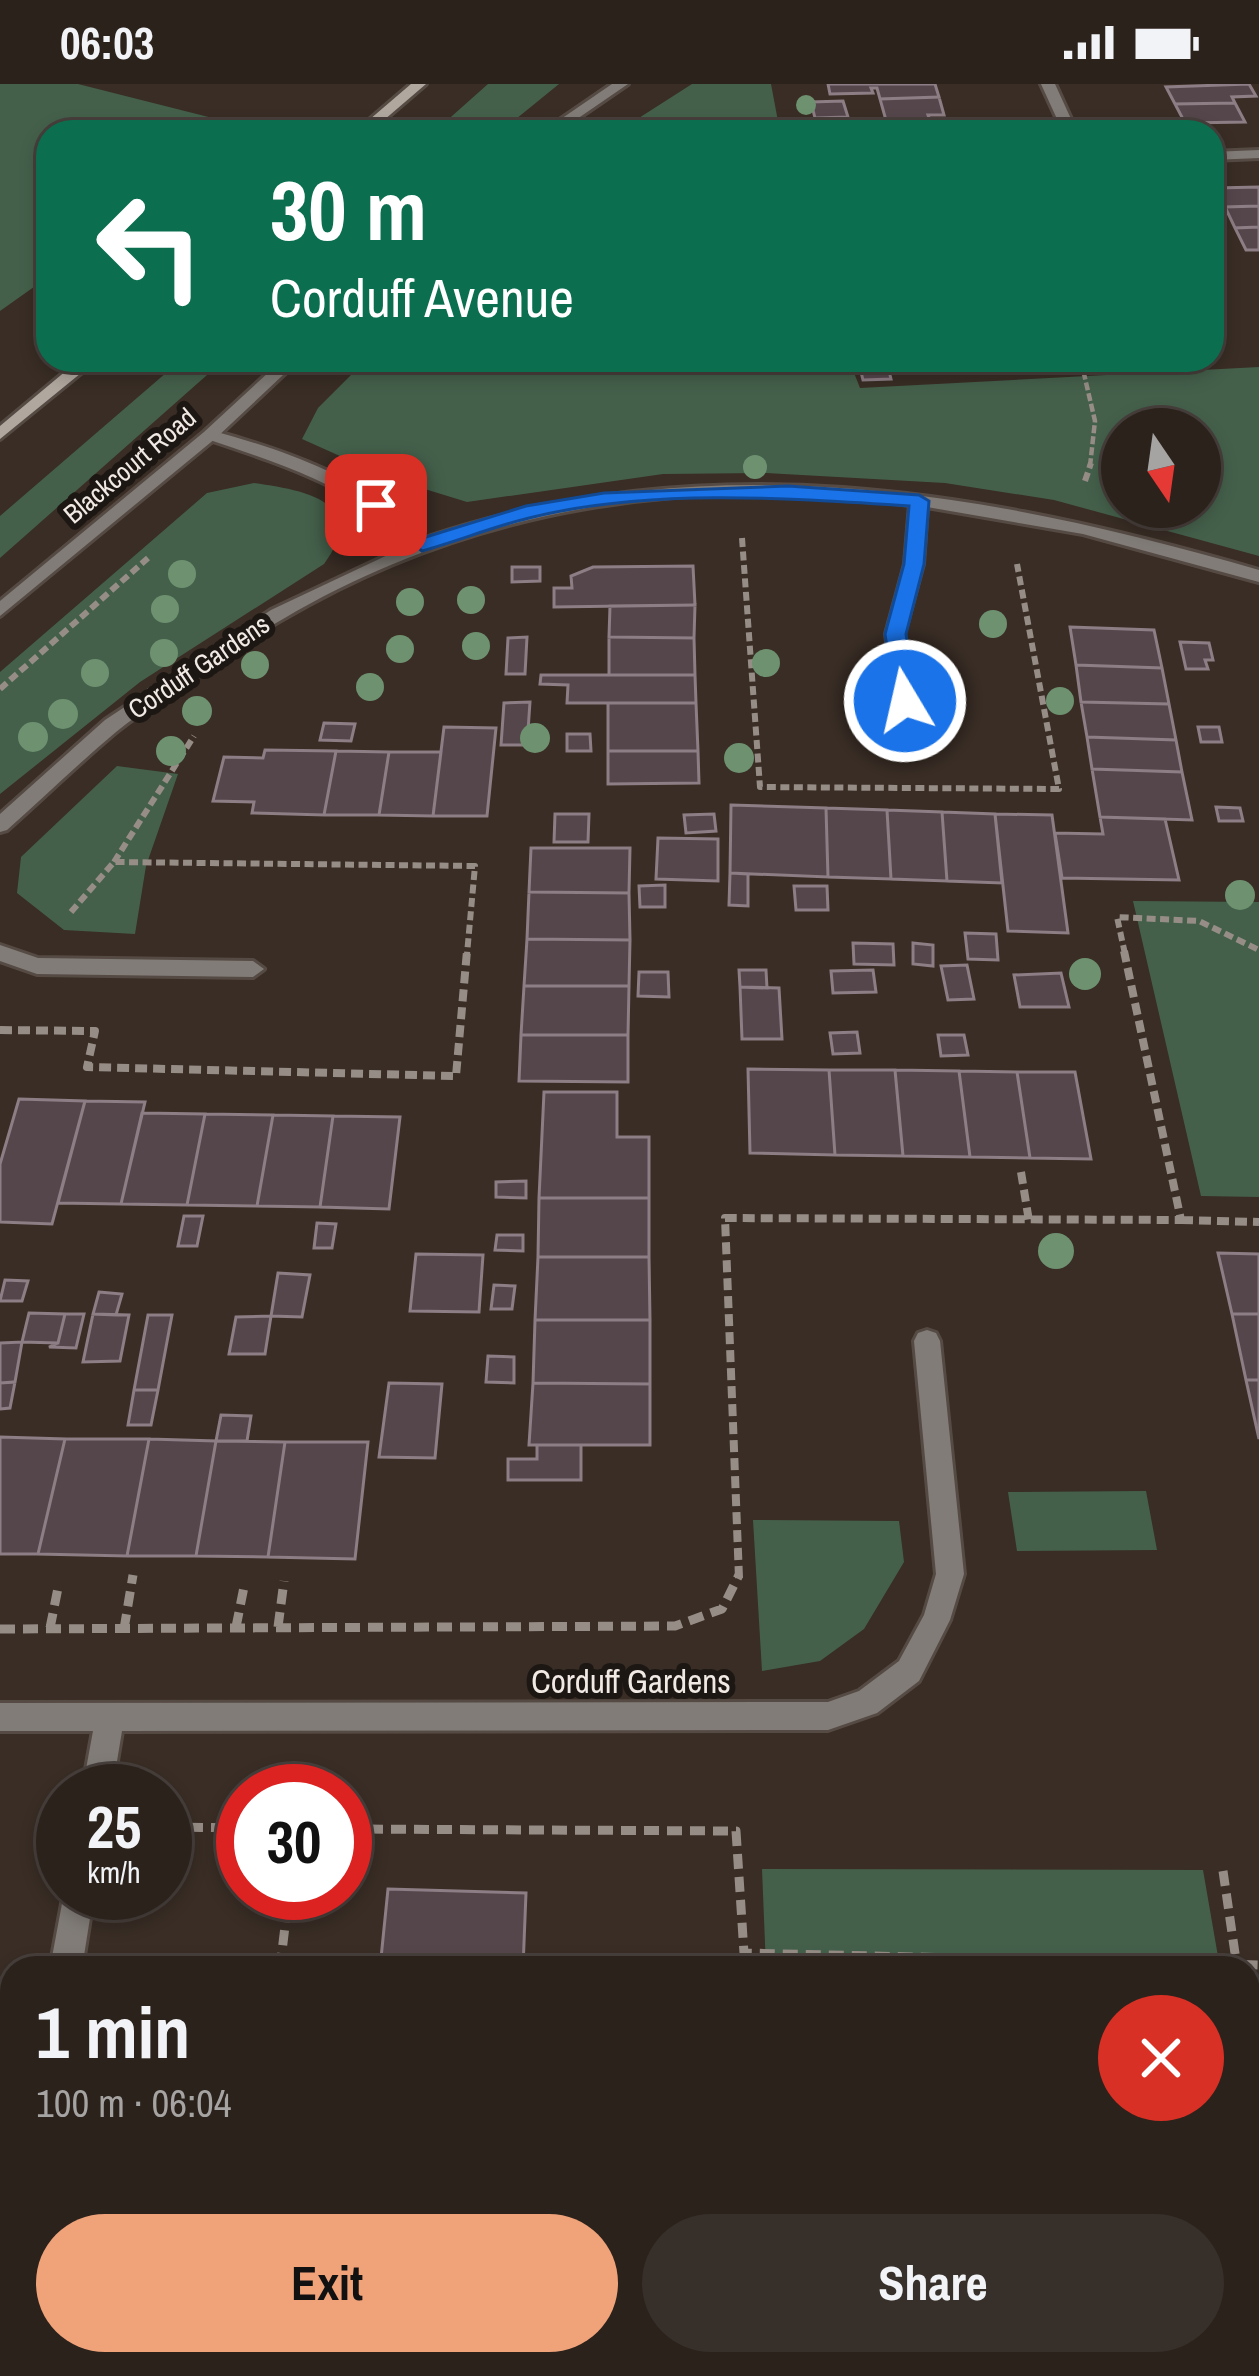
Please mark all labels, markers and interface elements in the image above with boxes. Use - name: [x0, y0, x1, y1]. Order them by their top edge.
- text: 06:03: [60, 12, 154, 73]
- text: 30 m: [270, 153, 427, 266]
- icon: left: [72, 168, 228, 324]
- text: Corduff Avenue: [270, 261, 574, 334]
- street label: Blackcourt Road: [56, 399, 203, 531]
- north arrow: [1101, 408, 1221, 528]
- map controls: [1101, 408, 1221, 528]
- pin: [325, 454, 427, 556]
- icon: arrive: [343, 472, 409, 538]
- street label: Corduff Gardens: [121, 606, 276, 727]
- position arrow: [842, 638, 968, 764]
- street label: Corduff Gardens: [531, 1659, 731, 1703]
- speed limit sign: 30: [216, 1764, 372, 1920]
- text: 25: [87, 1786, 141, 1867]
- text: km/h: [87, 1852, 141, 1892]
- text: 1 min: [36, 1983, 190, 2080]
- button: close: [1098, 1995, 1224, 2121]
- text: 100 m · 06:04: [36, 2077, 232, 2129]
- button: Exit: [36, 2214, 618, 2352]
- button: Share: [642, 2214, 1224, 2352]

